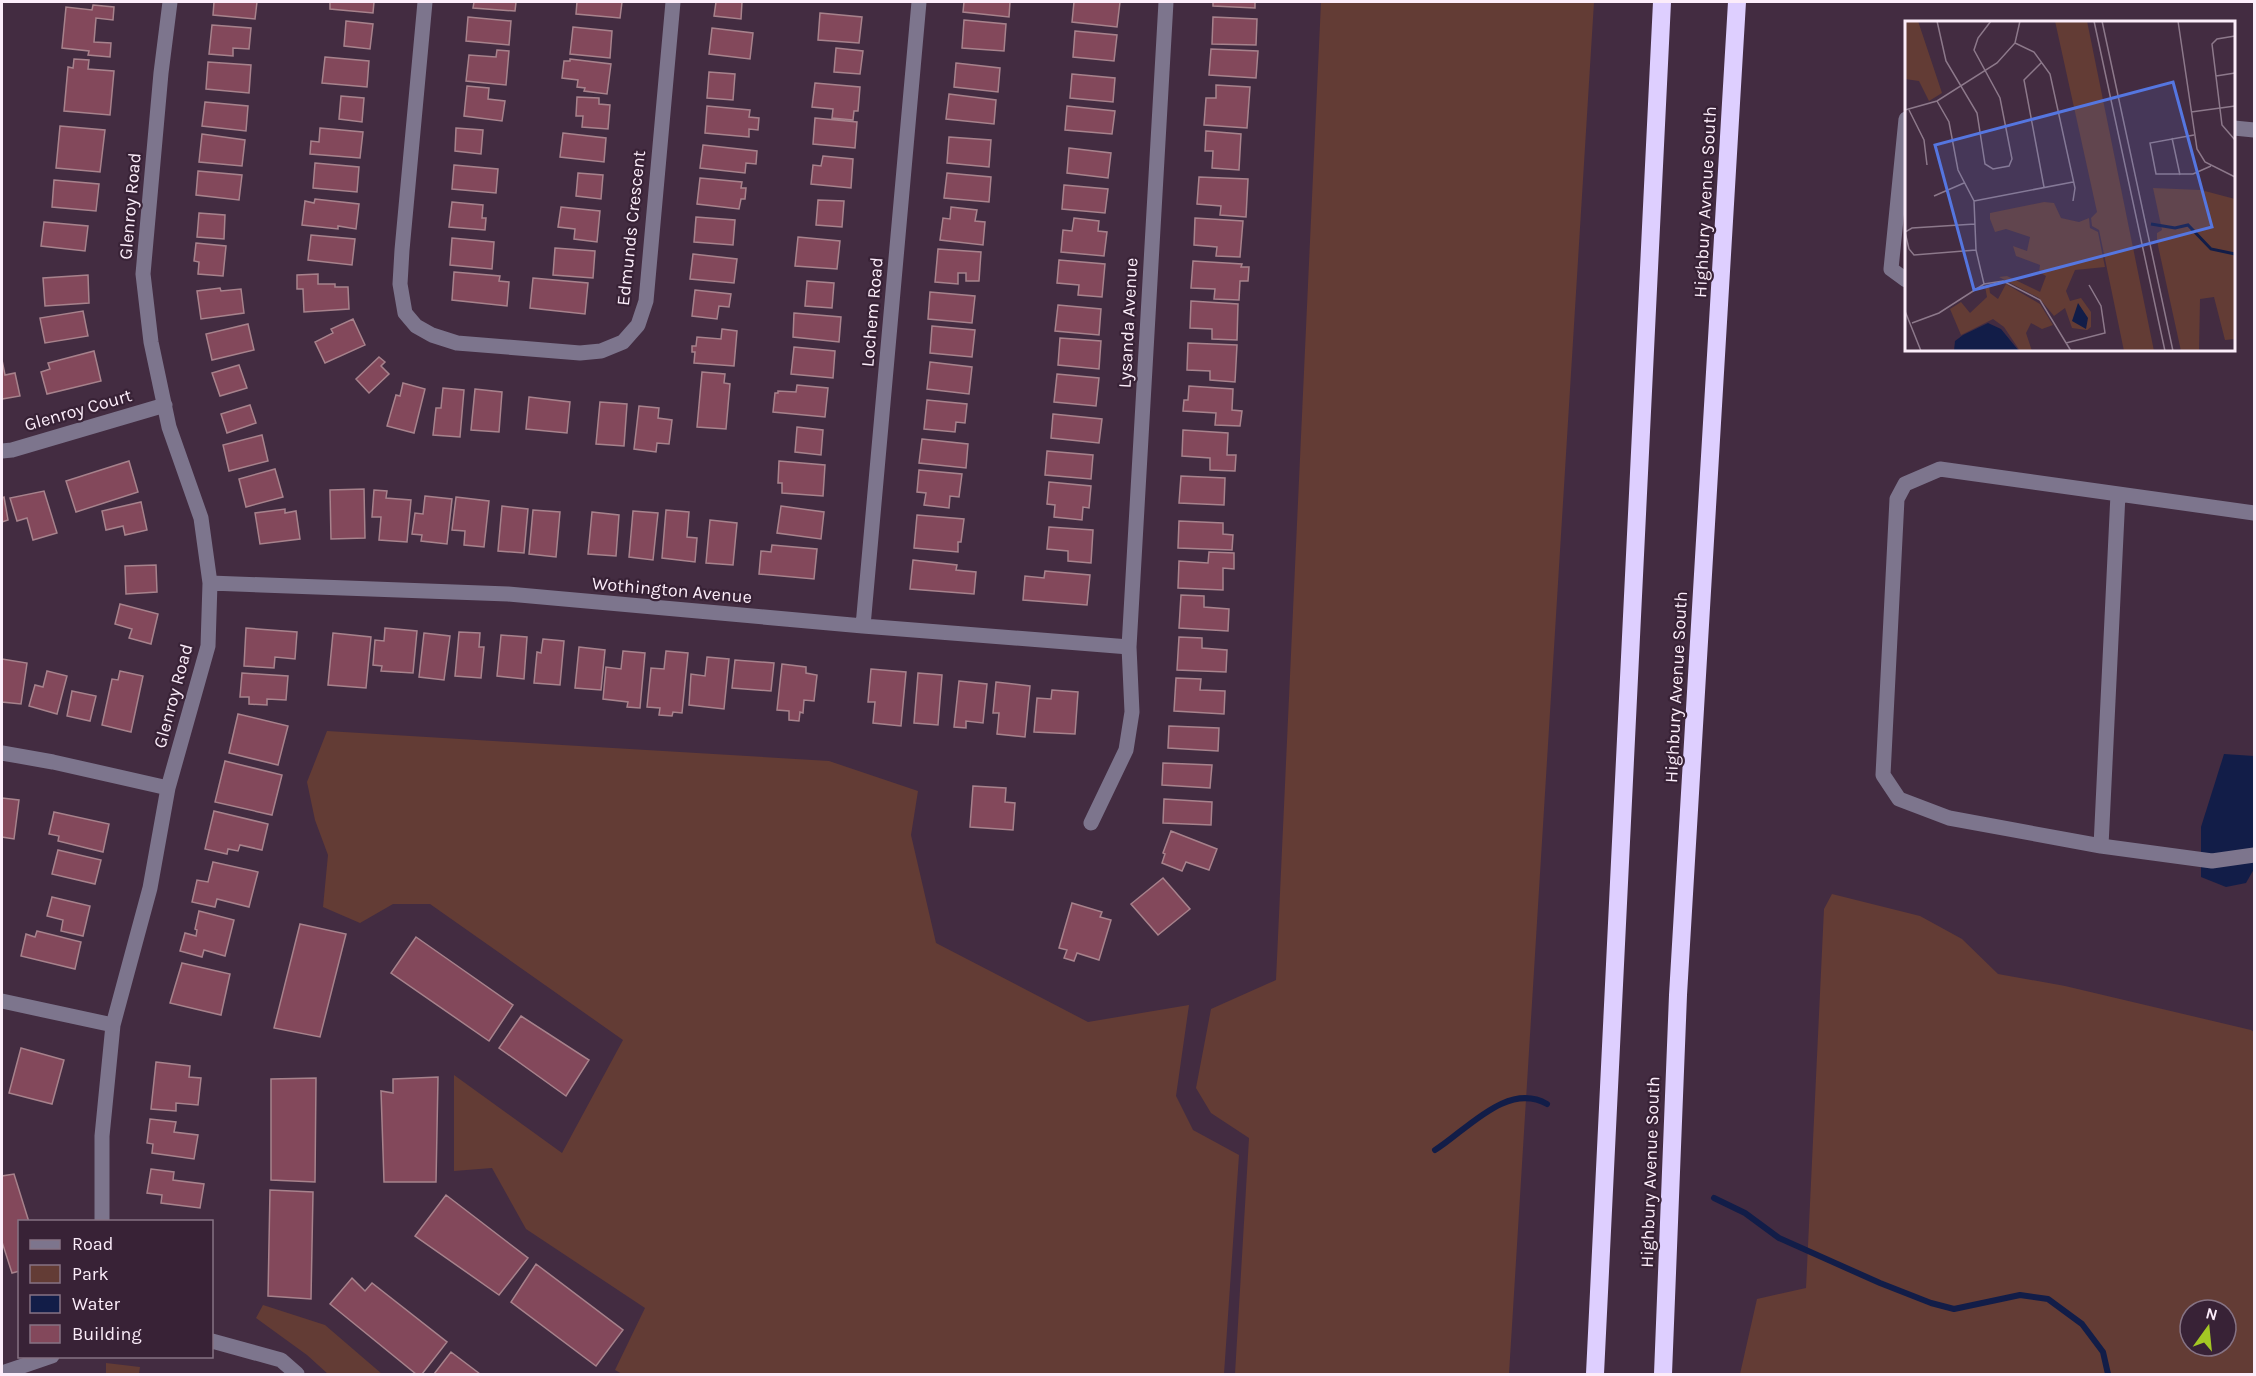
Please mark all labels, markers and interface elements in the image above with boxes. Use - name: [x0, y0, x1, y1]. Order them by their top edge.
- inset map: [1905, 21, 2235, 351]
- street label: Highbury Avenue South: [1689, 106, 1721, 298]
- street label: Edmunds Crescent: [612, 149, 650, 307]
- street label: Glenroy Road: [114, 152, 146, 260]
- street label: Lochem Road: [856, 256, 888, 368]
- street label: Lysanda Avenue: [1114, 257, 1142, 389]
- street label: Glenroy Court: [22, 384, 134, 436]
- street label: Wothington Avenue: [591, 572, 753, 608]
- street label: Highbury Avenue South: [1660, 591, 1692, 783]
- street label: Glenroy Road: [149, 641, 197, 751]
- street label: Highbury Avenue South: [1636, 1076, 1664, 1268]
- legend: [18, 1220, 213, 1358]
- text: Road: [72, 1233, 113, 1255]
- text: Park: [72, 1263, 109, 1285]
- text: Water: [72, 1293, 120, 1315]
- north arrow: [2178, 1298, 2238, 1358]
- text: N: [2204, 1303, 2220, 1325]
- text: Building: [72, 1323, 142, 1345]

